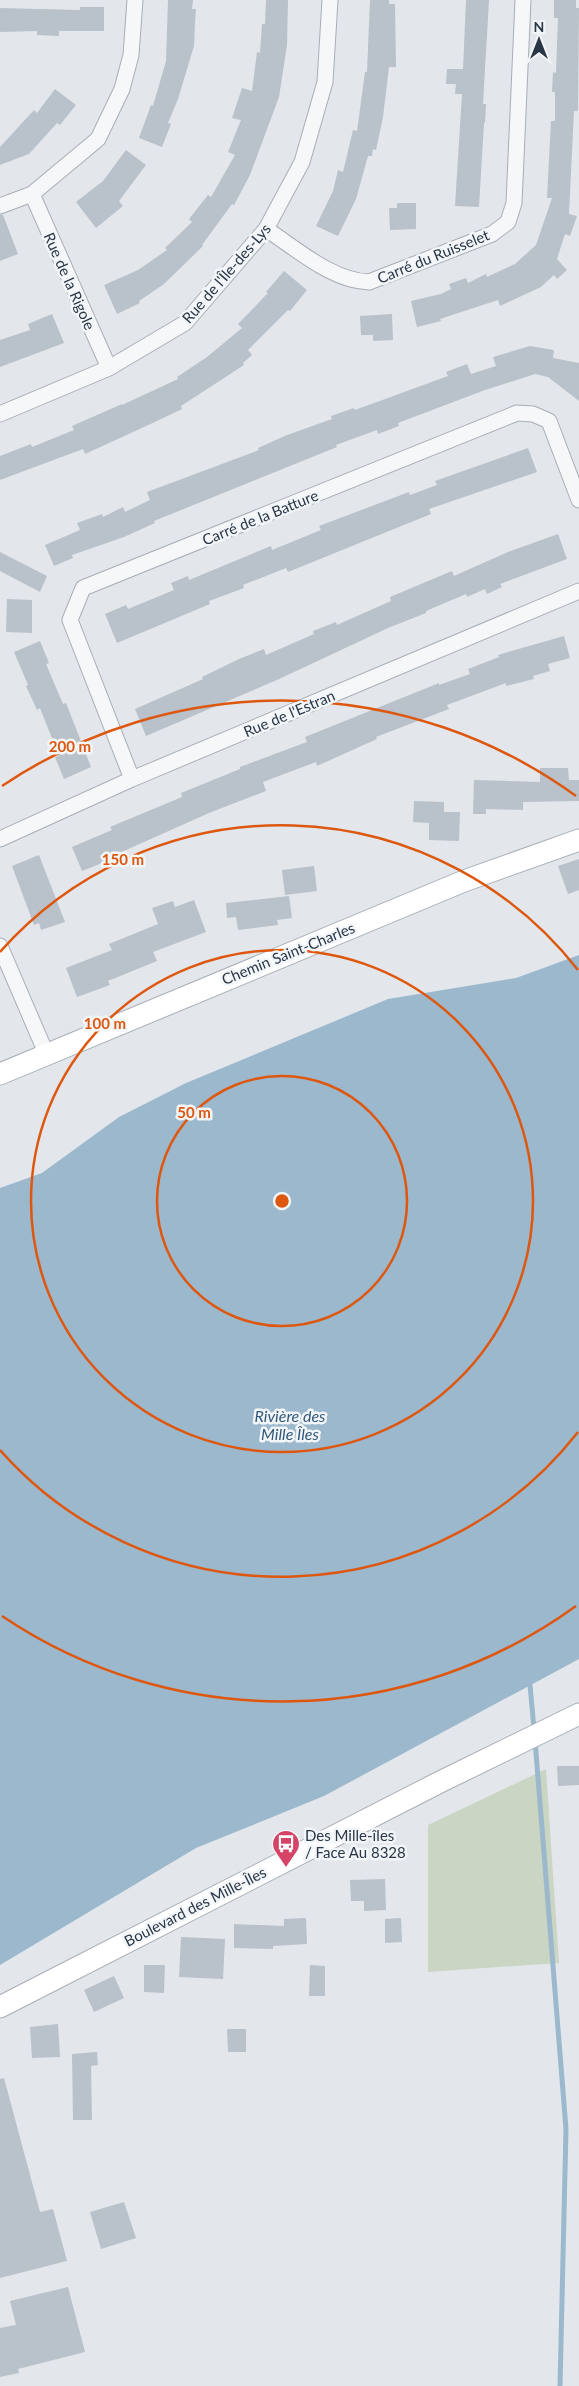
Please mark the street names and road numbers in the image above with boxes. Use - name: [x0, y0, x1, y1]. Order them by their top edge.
- street label: Rue de l'Île-des-Lys: [178, 220, 274, 326]
- street label: Carré du Ruisselet: [374, 225, 492, 287]
- street label: Rue de la Rigole: [40, 229, 100, 333]
- street label: Carré de la Batture: [199, 486, 321, 548]
- street label: Rue de l'Estran: [241, 686, 337, 740]
- street label: Chemin Saint-Charles: [219, 918, 357, 988]
- street label: Boulevard des Mille-Îles: [121, 1862, 269, 1950]

